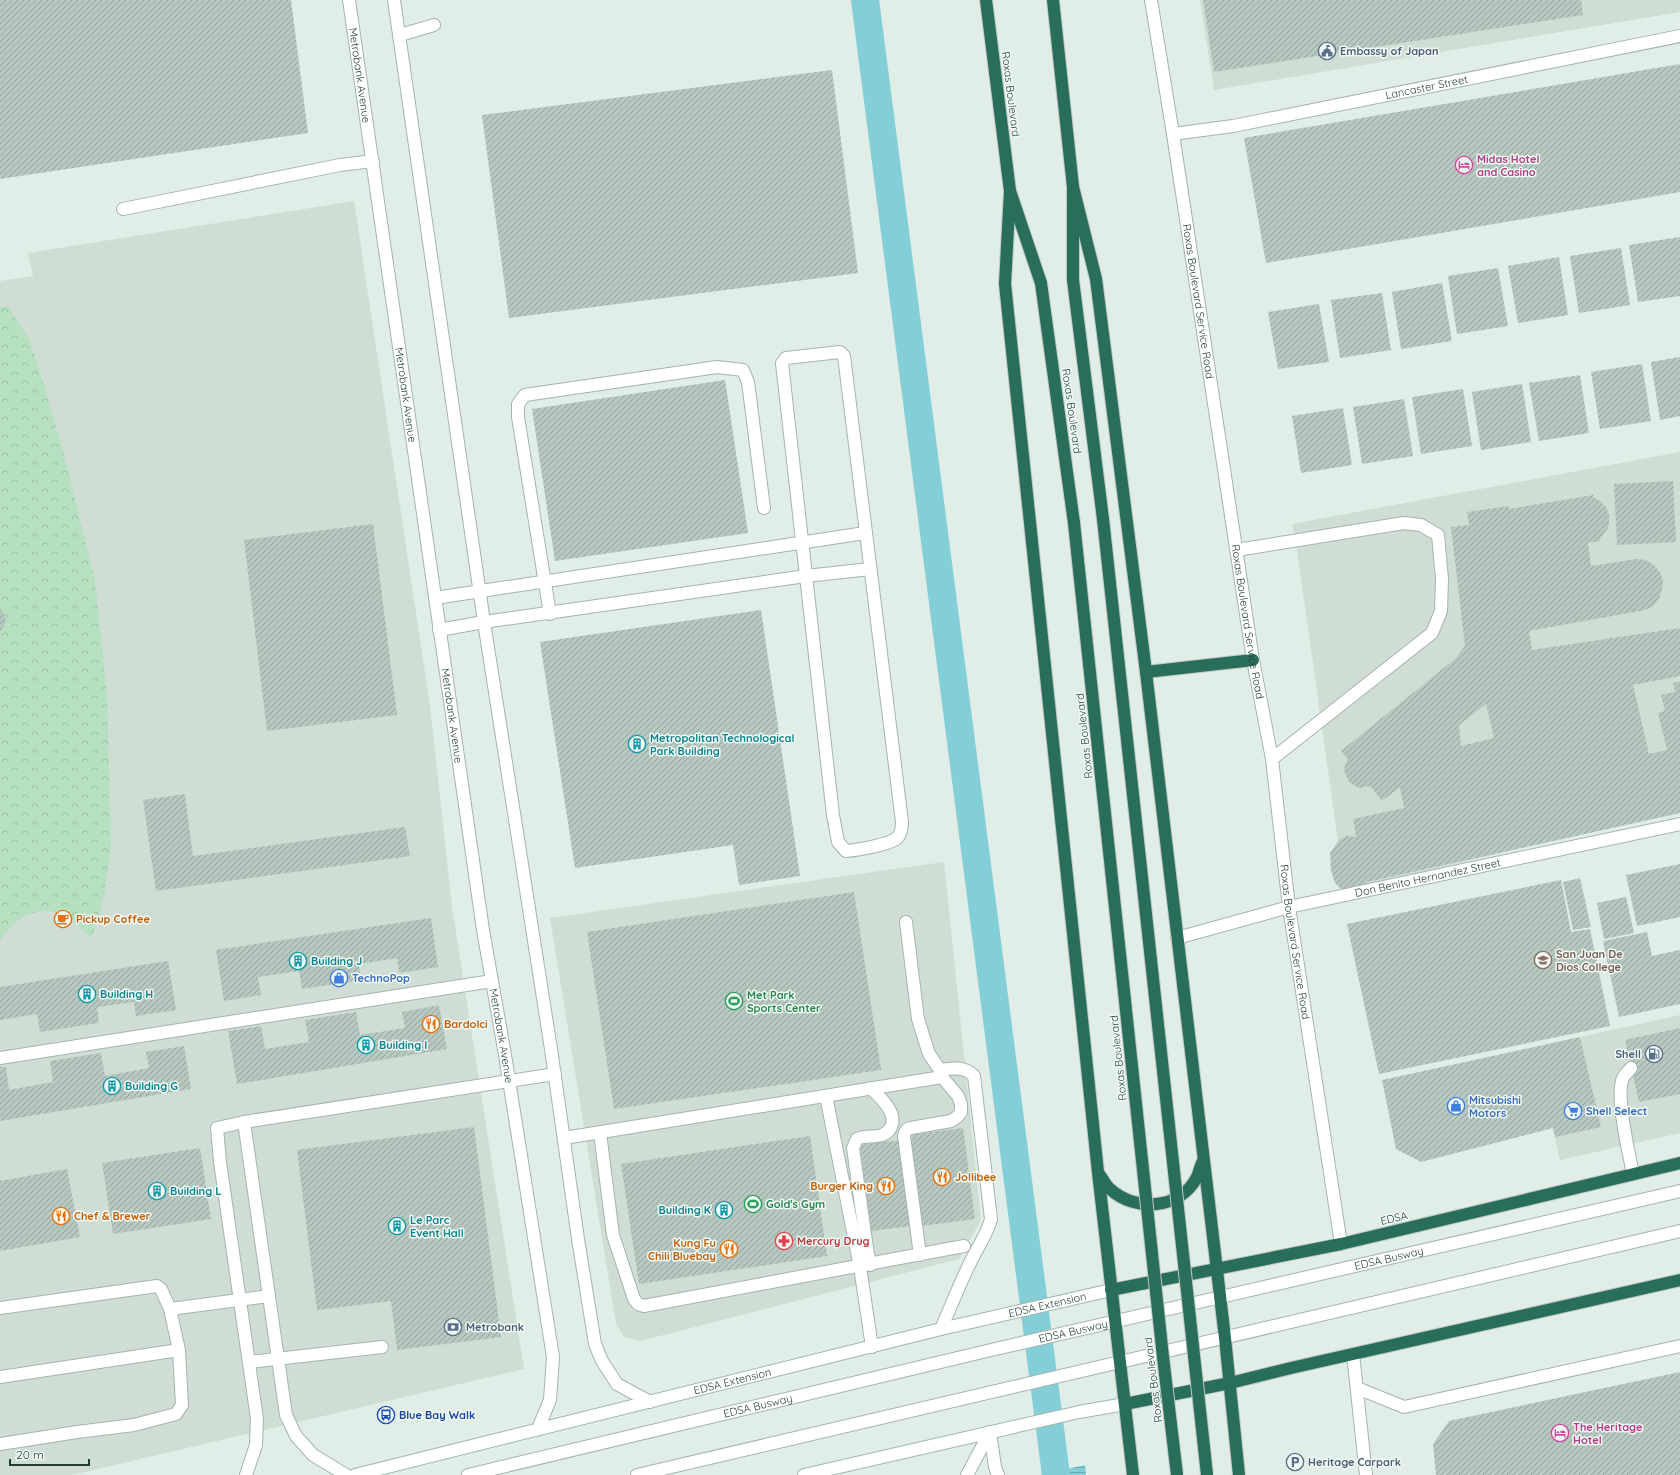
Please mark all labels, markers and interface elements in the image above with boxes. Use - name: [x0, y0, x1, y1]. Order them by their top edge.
- street label: Metrobank Avenue: [346, 27, 374, 124]
- public building icon: Embassy of Japan: [1317, 41, 1337, 61]
- place label: Embassy of Japan: [1340, 44, 1439, 58]
- street label: Roxas Boulevard: [999, 51, 1023, 137]
- street label: Lancaster Street: [1384, 72, 1469, 102]
- place label: Midas Hotel and Casino: [1477, 152, 1540, 179]
- hotel icon: Midas Hotel and Casino: [1454, 155, 1474, 175]
- street label: Roxas Boulevard Service Road: [1180, 223, 1217, 380]
- street label: Metrobank Avenue: [392, 346, 420, 443]
- street label: Roxas Boulevard: [1059, 368, 1085, 454]
- street label: Roxas Boulevard Service Road: [1228, 543, 1267, 700]
- street label: Metrobank Avenue: [438, 667, 466, 764]
- street label: Roxas Boulevard: [1073, 693, 1095, 779]
- place label: Metropolitan Technological Park Building: [650, 731, 794, 758]
- building icon: Metropolitan Technological Park Building: [627, 734, 647, 754]
- street label: Don Benito Hernandez Street: [1354, 855, 1502, 900]
- street label: Roxas Boulevard Service Road: [1277, 864, 1313, 1020]
- cafe icon: Pickup Coffee: [53, 909, 73, 929]
- place label: Pickup Coffee: [76, 912, 150, 926]
- place label: San Juan De Dios College: [1556, 947, 1623, 974]
- school or university icon: San Juan De Dios College: [1533, 950, 1553, 970]
- building icon: Building J: [288, 951, 308, 971]
- place label: Building J: [311, 954, 362, 968]
- shop icon: TechnoPop: [329, 968, 349, 988]
- place label: TechnoPop: [352, 971, 410, 985]
- building icon: Building H: [77, 984, 97, 1004]
- place label: Building H: [100, 987, 153, 1001]
- street label: Metrobank Avenue: [486, 987, 516, 1084]
- place label: Met Park Sports Center: [747, 988, 821, 1015]
- sports icon: Met Park Sports Center: [724, 991, 744, 1011]
- restaurant icon: Bardolci: [421, 1014, 441, 1034]
- street label: Roxas Boulevard: [1107, 1015, 1129, 1101]
- place label: Bardolci: [444, 1017, 488, 1031]
- building icon: Building I: [356, 1035, 376, 1055]
- place label: Building I: [379, 1038, 427, 1052]
- fuel station icon: Shell: [1644, 1044, 1664, 1064]
- place label: Shell: [1616, 1047, 1641, 1061]
- building icon: Building G: [102, 1076, 122, 1096]
- place label: Building G: [125, 1079, 178, 1093]
- place label: Mitsubishi Motors: [1469, 1093, 1521, 1120]
- shop icon: Mitsubishi Motors: [1446, 1096, 1466, 1116]
- supermarket icon: Shell Select: [1563, 1101, 1583, 1121]
- place label: Shell Select: [1586, 1104, 1647, 1118]
- restaurant icon: Jollibee: [932, 1167, 952, 1187]
- place label: Jollibee: [955, 1170, 997, 1184]
- restaurant icon: Burger King: [876, 1176, 896, 1196]
- place label: Burger King: [810, 1179, 873, 1193]
- building icon: Building L: [147, 1181, 167, 1201]
- place label: Building L: [170, 1184, 221, 1198]
- sports icon: Gold's Gym: [743, 1194, 763, 1214]
- place label: Gold's Gym: [766, 1197, 825, 1211]
- building icon: Building K: [714, 1200, 734, 1220]
- place label: Building K: [659, 1203, 711, 1217]
- restaurant icon: Chef & Brewer: [51, 1206, 71, 1226]
- street label: EDSA: [1379, 1208, 1409, 1228]
- place label: Chef & Brewer: [74, 1209, 151, 1223]
- place label: Le Parc Event Hall: [410, 1213, 464, 1240]
- building icon: Le Parc Event Hall: [387, 1216, 407, 1236]
- pharmacy icon: Mercury Drug: [774, 1231, 794, 1251]
- place label: Mercury Drug: [797, 1234, 870, 1248]
- place label: Kung Fu Chili Bluebay: [648, 1236, 716, 1263]
- restaurant icon: Kung Fu Chili Bluebay: [719, 1239, 739, 1259]
- street label: EDSA Busway: [1353, 1243, 1425, 1273]
- street label: EDSA Extension: [1007, 1289, 1088, 1320]
- street label: EDSA Busway: [1037, 1316, 1109, 1346]
- bank icon: Metrobank: [443, 1317, 463, 1337]
- place label: Metrobank: [466, 1320, 524, 1334]
- street label: Roxas Boulevard: [1141, 1337, 1165, 1423]
- street label: EDSA Extension: [692, 1365, 773, 1397]
- street label: EDSA Busway: [722, 1391, 794, 1421]
- bus stop icon: Blue Bay Walk: [376, 1405, 396, 1425]
- place label: Blue Bay Walk: [399, 1408, 475, 1422]
- place label: The Heritage Hotel: [1573, 1420, 1643, 1447]
- hotel icon: The Heritage Hotel: [1550, 1423, 1570, 1443]
- scale bar: [10, 1441, 89, 1467]
- text: 20 m: [16, 1447, 44, 1462]
- parking icon: Heritage Carpark: [1285, 1452, 1305, 1472]
- place label: Heritage Carpark: [1308, 1455, 1401, 1469]

